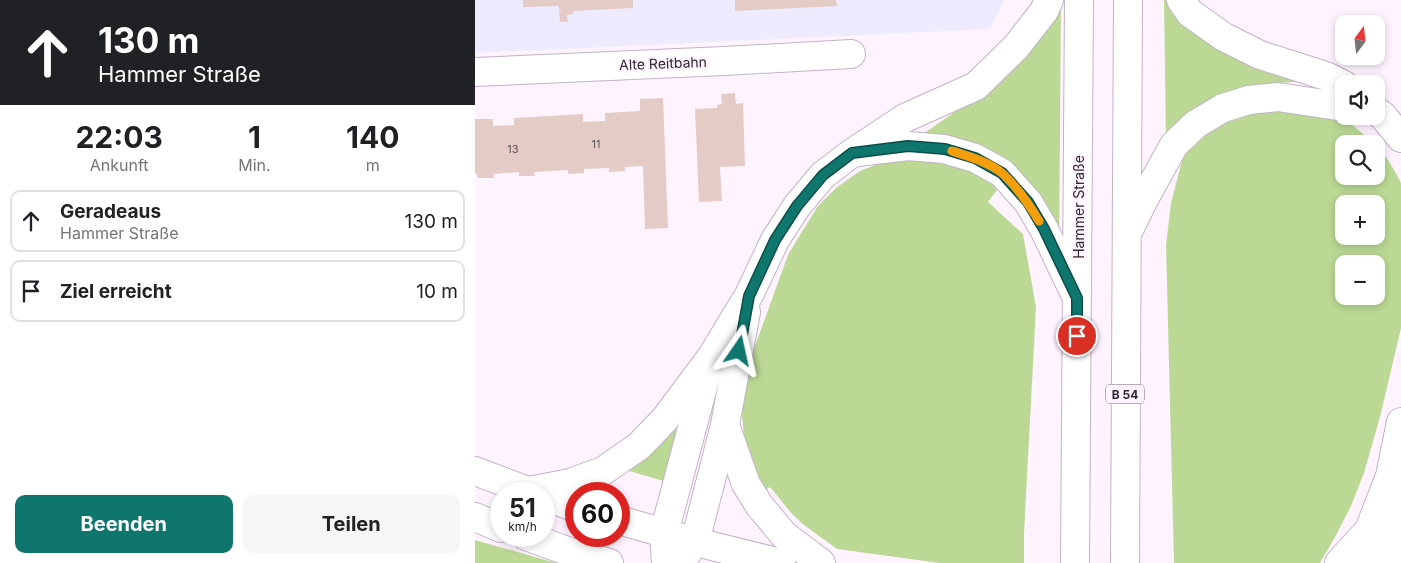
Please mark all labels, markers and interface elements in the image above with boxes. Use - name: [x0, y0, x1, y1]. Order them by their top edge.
- north arrow: [1335, 15, 1385, 65]
- map controls: [1335, 15, 1385, 305]
- text: 130 m: [98, 19, 200, 61]
- icon: ahead: [15, 20, 80, 85]
- street label: Alte Reitbahn: [619, 53, 707, 73]
- text: Hammer Straße: [98, 61, 261, 87]
- button: sound: [1335, 75, 1385, 125]
- text: 22:03: [75, 119, 163, 155]
- text: 1: [248, 119, 261, 155]
- text: 140: [346, 119, 400, 155]
- button: search: [1335, 135, 1385, 185]
- house number: 11: [592, 137, 600, 151]
- house number: 13: [507, 142, 519, 156]
- text: Ankunft: [90, 155, 149, 175]
- text: Min.: [238, 155, 271, 175]
- text: m: [366, 155, 380, 175]
- street label: Hammer Straße: [1070, 155, 1087, 259]
- button: +: [1335, 195, 1385, 245]
- text: Geradeaus: [60, 200, 161, 223]
- icon: ahead: [17, 207, 45, 235]
- text: 130 m: [405, 210, 458, 233]
- text: Hammer Straße: [60, 223, 178, 243]
- button: −: [1335, 255, 1385, 305]
- icon: arrive: [17, 277, 45, 305]
- text: Ziel erreicht: [60, 280, 172, 303]
- text: 10 m: [416, 280, 458, 303]
- pin: [1056, 315, 1098, 357]
- icon: arrive: [1063, 322, 1091, 350]
- position arrow: [712, 324, 764, 376]
- road number: B 54: [1106, 384, 1144, 404]
- speed limit sign: 60: [565, 482, 630, 547]
- text: 51: [509, 493, 536, 523]
- button: Beenden: [15, 495, 233, 553]
- button: Teilen: [243, 495, 460, 553]
- text: km/h: [508, 519, 537, 534]

